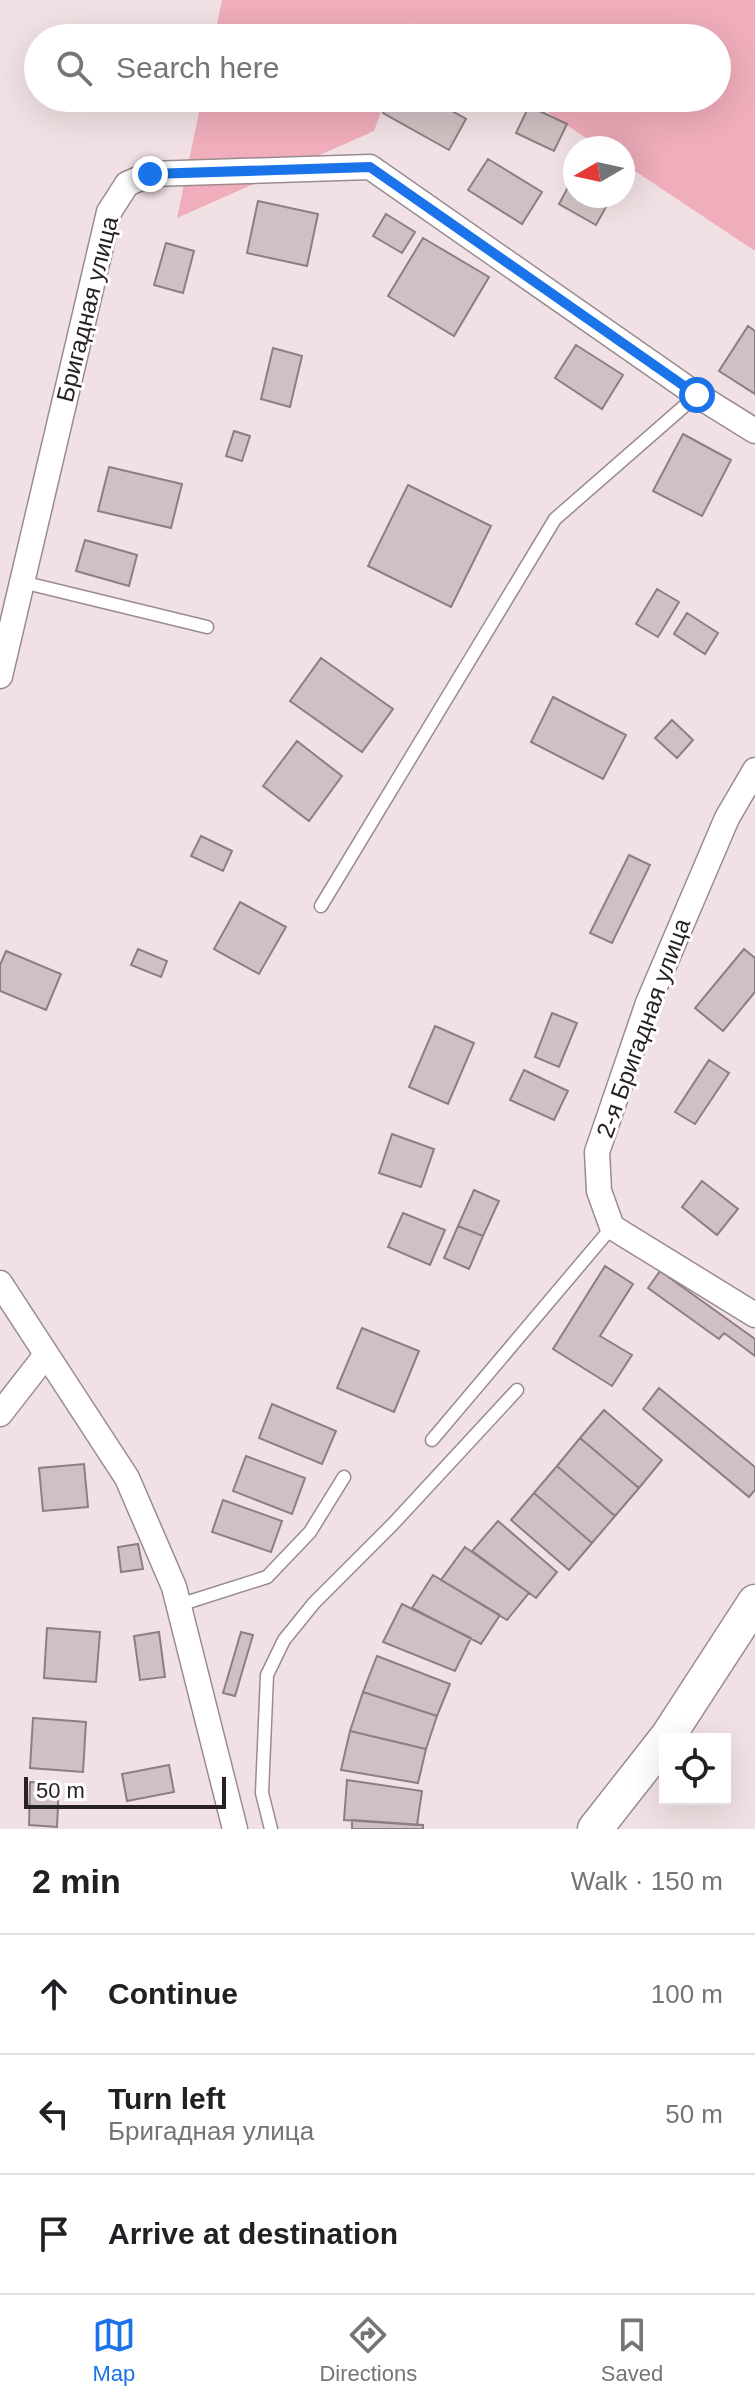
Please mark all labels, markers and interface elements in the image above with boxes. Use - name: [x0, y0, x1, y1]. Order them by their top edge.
- search box: [24, 24, 731, 112]
- icon: search: [52, 46, 96, 90]
- text: Search here: [116, 51, 279, 84]
- north arrow: [563, 136, 635, 208]
- route end: [132, 156, 168, 192]
- street label: Бригадная улица: [51, 213, 123, 405]
- route start: [679, 377, 715, 413]
- street label: 2-я Бригадная улица: [591, 914, 695, 1141]
- map controls: [659, 1733, 731, 1805]
- button: locate: [659, 1733, 731, 1805]
- scale bar: [24, 1773, 226, 1809]
- text: 50 m: [36, 1778, 85, 1803]
- text: 2 min: [32, 1862, 121, 1900]
- text: Walk · 150 m: [571, 1866, 723, 1896]
- icon: ahead: [32, 1972, 76, 2016]
- text: Continue: [108, 1977, 238, 2010]
- text: 100 m: [651, 1979, 723, 2009]
- text: Turn left: [108, 2082, 226, 2115]
- icon: left: [32, 2092, 76, 2136]
- text: 50 m: [665, 2099, 723, 2129]
- text: Бригадная улица: [108, 2116, 314, 2146]
- icon: arrive: [32, 2212, 76, 2256]
- text: Arrive at destination: [108, 2217, 398, 2250]
- tab: Map: [92, 2313, 136, 2387]
- tab: Directions: [319, 2313, 417, 2387]
- tab: Saved: [601, 2313, 663, 2387]

